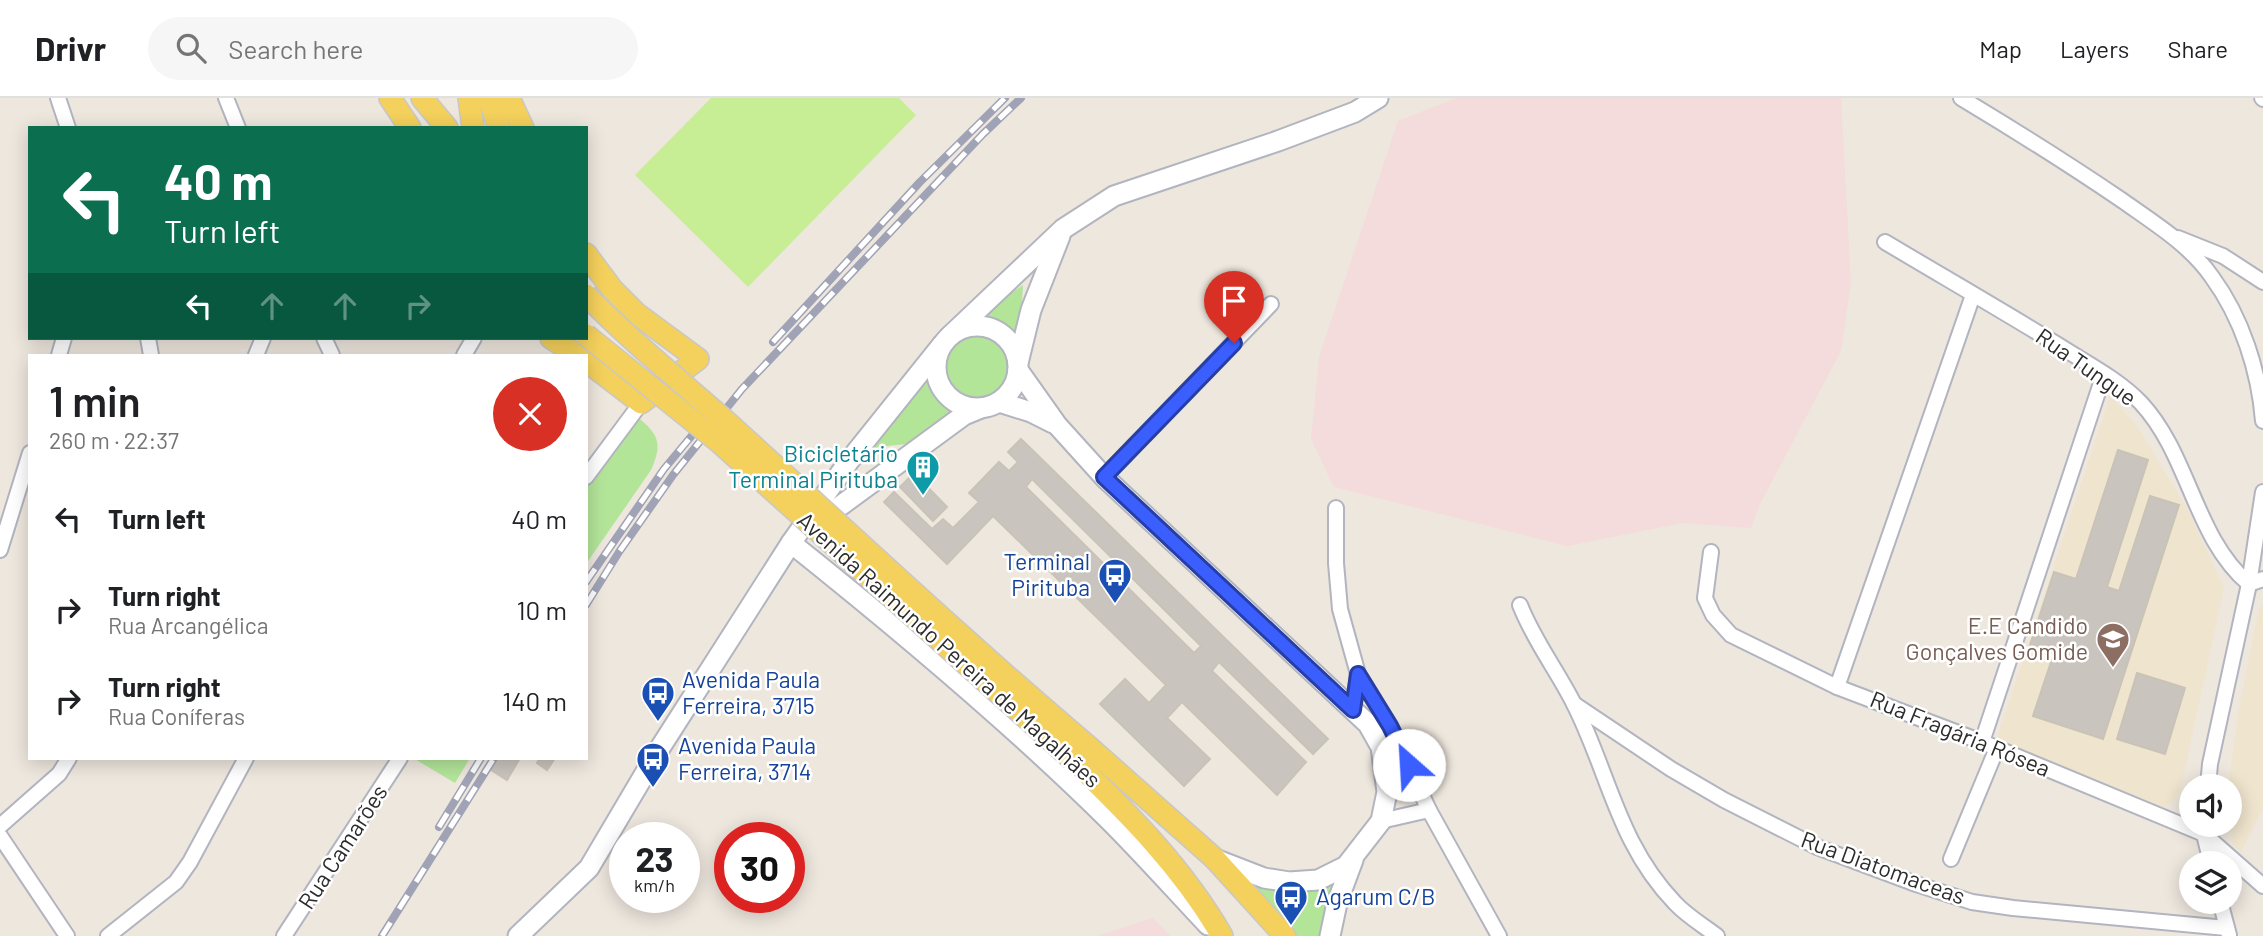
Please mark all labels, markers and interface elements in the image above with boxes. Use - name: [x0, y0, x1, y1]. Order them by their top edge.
- search box: [148, 17, 638, 80]
- text: Drivr: [35, 28, 106, 68]
- icon: search: [172, 29, 210, 67]
- text: Search here: [228, 33, 363, 64]
- text: Map: [1979, 34, 2022, 63]
- text: Layers: [2060, 34, 2129, 63]
- text: Share: [2167, 34, 2228, 63]
- text: 40 m: [164, 151, 272, 210]
- icon: left: [49, 154, 140, 245]
- text: Turn left: [164, 211, 281, 249]
- pin: [1204, 271, 1264, 343]
- icon: arrive: [1215, 282, 1253, 320]
- icon: left: [180, 287, 218, 325]
- icon: ahead: [253, 287, 291, 325]
- icon: ahead: [326, 287, 364, 325]
- icon: right: [399, 287, 437, 325]
- street label: Rua Tungue: [2031, 321, 2142, 411]
- text: 1 min: [49, 375, 141, 425]
- button: close: [493, 377, 567, 451]
- text: 260 m · 22:37: [49, 426, 179, 454]
- place label: Bicicletário Terminal Pirituba: [728, 439, 898, 493]
- building icon: Bicicletário Terminal Pirituba: [904, 448, 942, 497]
- icon: left: [49, 500, 87, 538]
- text: Turn left: [108, 503, 206, 534]
- text: 40 m: [511, 503, 567, 534]
- street label: Avenida Raimundo Pereira de Magalhães: [792, 505, 1107, 793]
- place label: Terminal Pirituba: [1004, 547, 1090, 601]
- bus stop icon: Terminal Pirituba: [1096, 556, 1134, 605]
- text: Turn right: [108, 580, 221, 611]
- icon: right: [49, 591, 87, 629]
- text: 10 m: [517, 594, 567, 625]
- text: Rua Arcangélica: [108, 611, 269, 639]
- place label: E.E Candido Gonçalves Gomide: [1906, 611, 2088, 665]
- school or university icon: E.E Candido Gonçalves Gomide: [2094, 620, 2132, 669]
- place label: Avenida Paula Ferreira, 3715: [682, 665, 820, 719]
- text: Turn right: [108, 671, 221, 702]
- bus stop icon: Avenida Paula Ferreira, 3715: [639, 674, 677, 723]
- icon: right: [49, 682, 87, 720]
- street label: Rua Fragária Rósea: [1866, 684, 2054, 782]
- text: 140 m: [502, 685, 567, 716]
- text: Rua Coníferas: [108, 702, 245, 730]
- position arrow: [1372, 728, 1446, 802]
- place label: Avenida Paula Ferreira, 3714: [678, 731, 816, 785]
- bus stop icon: Avenida Paula Ferreira, 3714: [634, 740, 672, 789]
- map controls: [2179, 774, 2242, 914]
- button: sound: [2179, 774, 2242, 837]
- street label: Rua Camarões: [292, 779, 393, 914]
- speed limit sign: 30: [714, 822, 805, 913]
- street label: Rua Diatomaceas: [1797, 824, 1969, 910]
- text: 23: [635, 837, 674, 879]
- button: layers: [2179, 851, 2242, 914]
- text: km/h: [634, 874, 675, 896]
- bus stop icon: Agarum C/B: [1272, 878, 1310, 927]
- place label: Agarum C/B: [1316, 882, 1435, 910]

